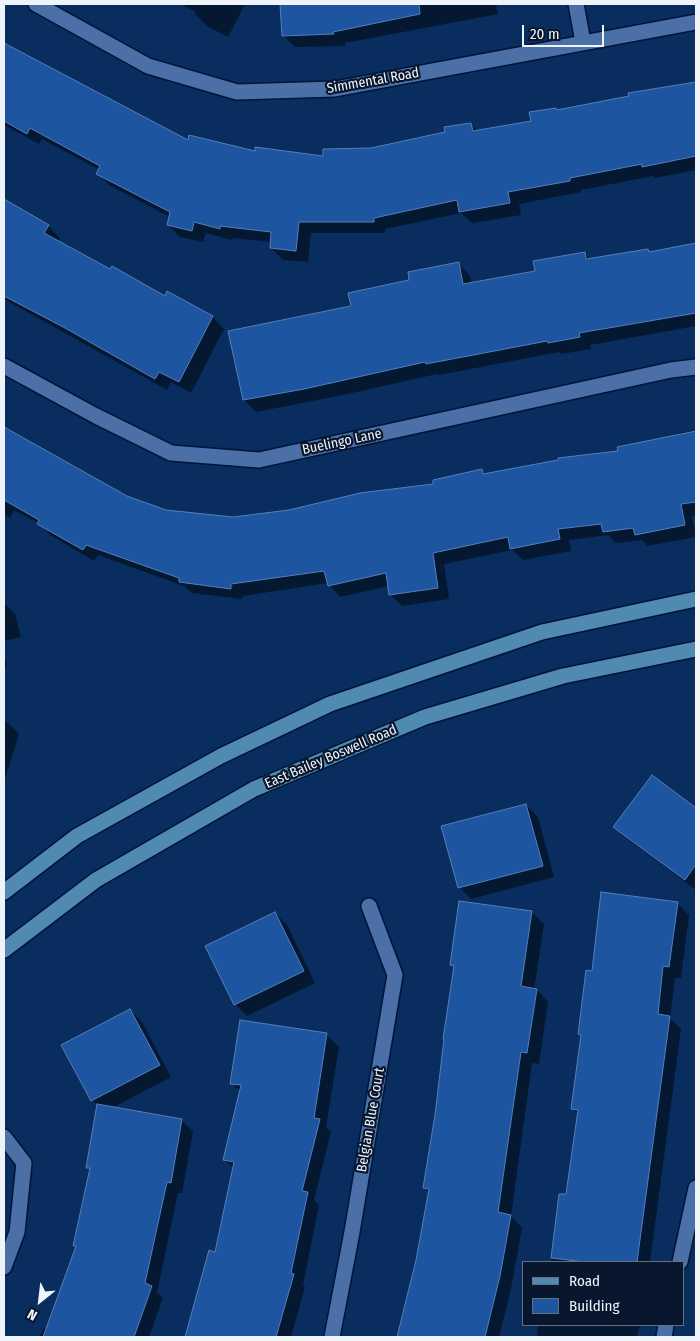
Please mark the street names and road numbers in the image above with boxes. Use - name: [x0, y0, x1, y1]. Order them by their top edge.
- street label: Simmental Road: [325, 65, 421, 97]
- street label: Buelingo Lane: [301, 425, 383, 459]
- street label: East Bailey Boswell Road: [262, 722, 400, 792]
- street label: Belgian Blue Court: [354, 1066, 388, 1174]

